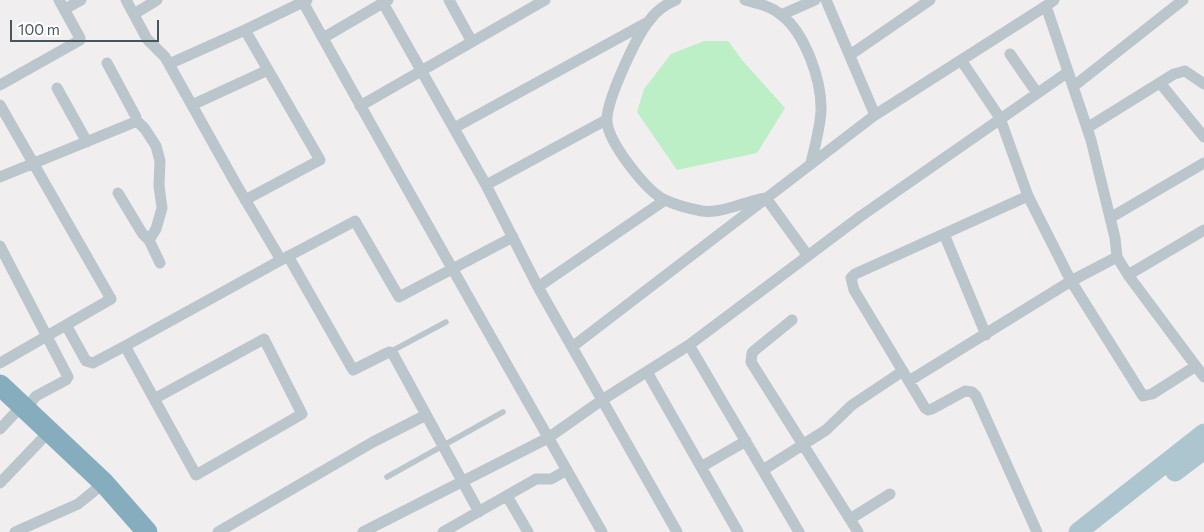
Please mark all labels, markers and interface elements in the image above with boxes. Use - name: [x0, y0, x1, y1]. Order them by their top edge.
- scale bar: [12, 10, 161, 42]
- text: 100 m: [18, 20, 60, 38]

